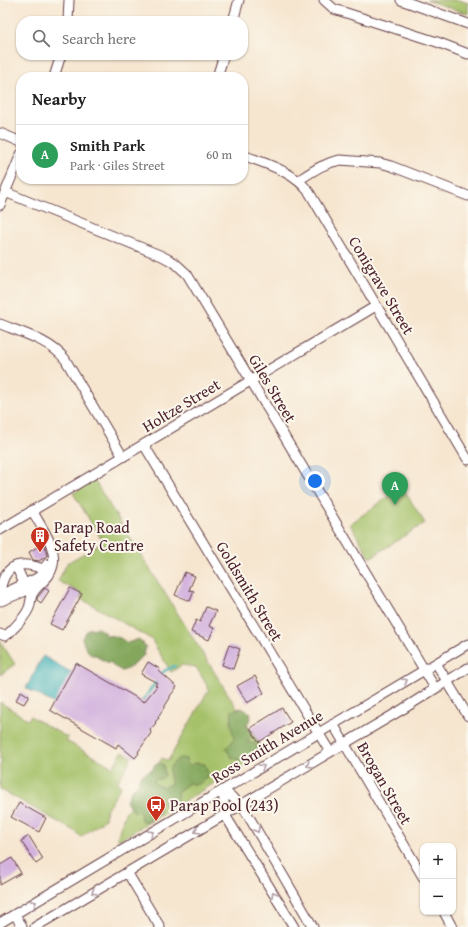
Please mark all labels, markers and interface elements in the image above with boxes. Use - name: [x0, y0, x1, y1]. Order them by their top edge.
- search box: [16, 16, 248, 60]
- icon: search: [30, 27, 52, 49]
- text: Search here: [62, 28, 136, 49]
- text: Nearby: [32, 86, 86, 111]
- text: Smith Park: [70, 135, 145, 156]
- text: A: [41, 145, 49, 164]
- text: 60 m: [206, 145, 232, 164]
- text: Park · Giles Street: [70, 156, 165, 175]
- street label: Conigrave Street: [343, 231, 421, 339]
- street label: Giles Street: [243, 349, 303, 427]
- street label: Holtze Street: [137, 372, 225, 438]
- your location: [305, 471, 325, 491]
- pin: A: [382, 472, 408, 505]
- place label: Parap Road Safety Centre: [54, 515, 144, 557]
- building icon: Parap Road Safety Centre: [29, 525, 51, 553]
- street label: Goldsmith Street: [211, 536, 290, 646]
- one-way arrow: [401, 679, 408, 686]
- street label: Ross Smith Avenue: [207, 703, 327, 789]
- street label: Brogan Street: [352, 737, 419, 829]
- one-way arrow: [306, 760, 313, 767]
- one-way arrow: [258, 764, 265, 771]
- place label: Parap Pool (243): [170, 793, 279, 817]
- bus stop icon: Parap Pool (243): [145, 794, 167, 822]
- one-way arrow: [252, 826, 259, 833]
- one-way arrow: [194, 827, 201, 834]
- one-way arrow: [147, 830, 154, 838]
- map controls: [420, 843, 456, 915]
- button: +: [420, 843, 456, 879]
- button: −: [420, 879, 456, 915]
- one-way arrow: [91, 887, 98, 894]
- one-way arrow: [271, 891, 278, 898]
- one-way arrow: [30, 900, 37, 907]

